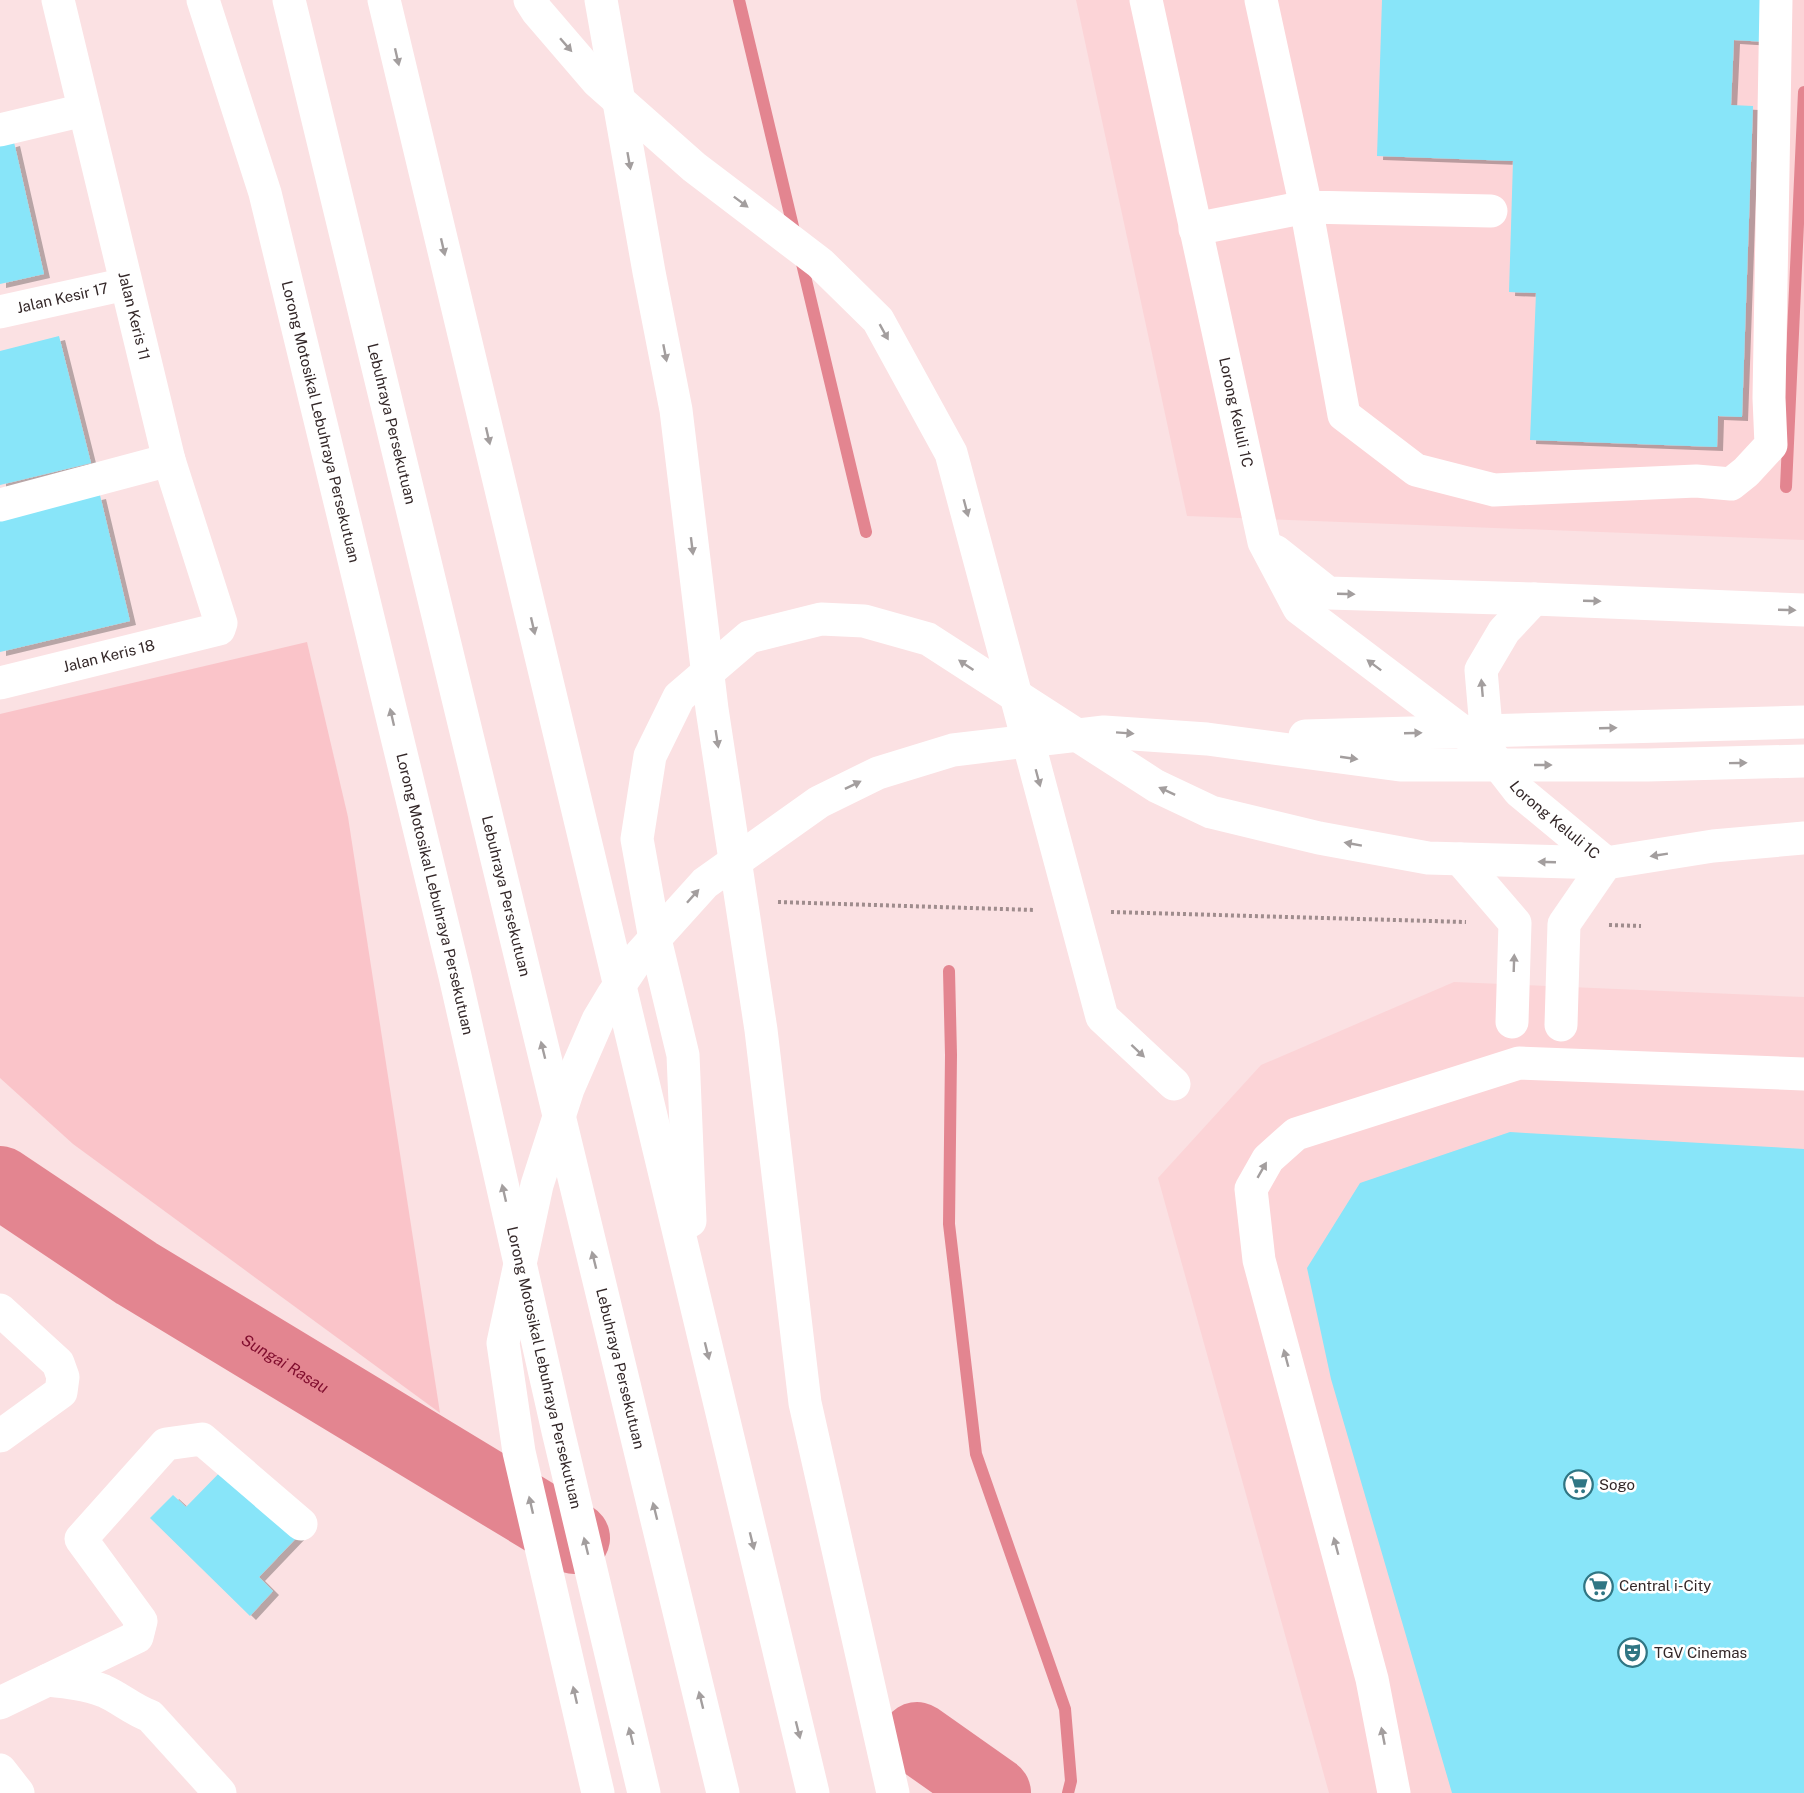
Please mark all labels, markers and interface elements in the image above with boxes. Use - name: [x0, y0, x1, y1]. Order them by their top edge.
- one-way arrow: [560, 37, 573, 53]
- one-way arrow: [393, 48, 403, 66]
- one-way arrow: [625, 152, 634, 171]
- one-way arrow: [733, 196, 748, 208]
- one-way arrow: [438, 237, 448, 256]
- street label: Jalan Keris 11: [115, 270, 154, 362]
- street label: Jalan Kesir 17: [15, 279, 110, 316]
- street label: Lorong Motosikal Lebuhraya Persekutuan: [279, 279, 363, 564]
- one-way arrow: [879, 324, 889, 341]
- street label: Lebuhraya Persekutuan: [364, 341, 420, 506]
- one-way arrow: [661, 343, 670, 362]
- street label: Lorong Keluli 1C: [1216, 355, 1257, 469]
- one-way arrow: [483, 427, 493, 445]
- one-way arrow: [961, 499, 971, 517]
- one-way arrow: [688, 536, 697, 555]
- one-way arrow: [1337, 589, 1356, 598]
- one-way arrow: [1583, 597, 1602, 606]
- one-way arrow: [1778, 605, 1797, 614]
- one-way arrow: [529, 617, 539, 635]
- street label: Jalan Keris 18: [61, 636, 156, 675]
- one-way arrow: [959, 659, 975, 671]
- one-way arrow: [1366, 659, 1382, 671]
- one-way arrow: [1478, 679, 1487, 698]
- one-way arrow: [387, 707, 397, 726]
- one-way arrow: [1598, 723, 1617, 733]
- one-way arrow: [1115, 728, 1134, 738]
- one-way arrow: [1403, 729, 1422, 738]
- one-way arrow: [712, 730, 721, 749]
- street label: Lorong Motosikal Lebuhraya Persekutuan: [393, 751, 477, 1036]
- one-way arrow: [1339, 753, 1358, 763]
- one-way arrow: [1729, 758, 1748, 768]
- one-way arrow: [1534, 760, 1553, 770]
- one-way arrow: [1034, 769, 1043, 787]
- street label: Lorong Keluli 1C: [1506, 777, 1603, 862]
- one-way arrow: [845, 780, 862, 790]
- one-way arrow: [1158, 787, 1175, 796]
- street label: Lebuhraya Persekutuan: [479, 814, 534, 978]
- one-way arrow: [1344, 839, 1363, 848]
- one-way arrow: [1650, 850, 1669, 859]
- one-way arrow: [1538, 857, 1557, 866]
- one-way arrow: [686, 889, 699, 904]
- one-way arrow: [1509, 954, 1518, 973]
- one-way arrow: [538, 1041, 548, 1059]
- one-way arrow: [1131, 1043, 1145, 1057]
- one-way arrow: [1257, 1161, 1267, 1178]
- one-way arrow: [499, 1183, 508, 1202]
- street label: Lorong Motosikal Lebuhraya Persekutuan: [504, 1225, 585, 1510]
- one-way arrow: [589, 1251, 599, 1269]
- street label: Lebuhraya Persekutuan: [593, 1286, 648, 1451]
- water label: Sungai Rasau: [238, 1330, 332, 1397]
- one-way arrow: [702, 1342, 712, 1360]
- one-way arrow: [1280, 1349, 1290, 1367]
- supermarket icon: Sogo: [1562, 1469, 1594, 1501]
- place label: Sogo: [1599, 1476, 1635, 1493]
- one-way arrow: [526, 1496, 536, 1514]
- one-way arrow: [650, 1501, 659, 1520]
- one-way arrow: [748, 1532, 758, 1550]
- one-way arrow: [580, 1537, 590, 1556]
- one-way arrow: [1331, 1537, 1341, 1555]
- supermarket icon: Central i-City: [1582, 1570, 1614, 1602]
- place label: Central i-City: [1619, 1577, 1711, 1594]
- theatre icon: TGV Cinemas: [1617, 1637, 1649, 1669]
- place label: TGV Cinemas: [1654, 1644, 1747, 1661]
- one-way arrow: [570, 1686, 580, 1704]
- one-way arrow: [695, 1691, 705, 1710]
- one-way arrow: [794, 1721, 803, 1740]
- one-way arrow: [1378, 1726, 1387, 1745]
- one-way arrow: [626, 1727, 636, 1745]

